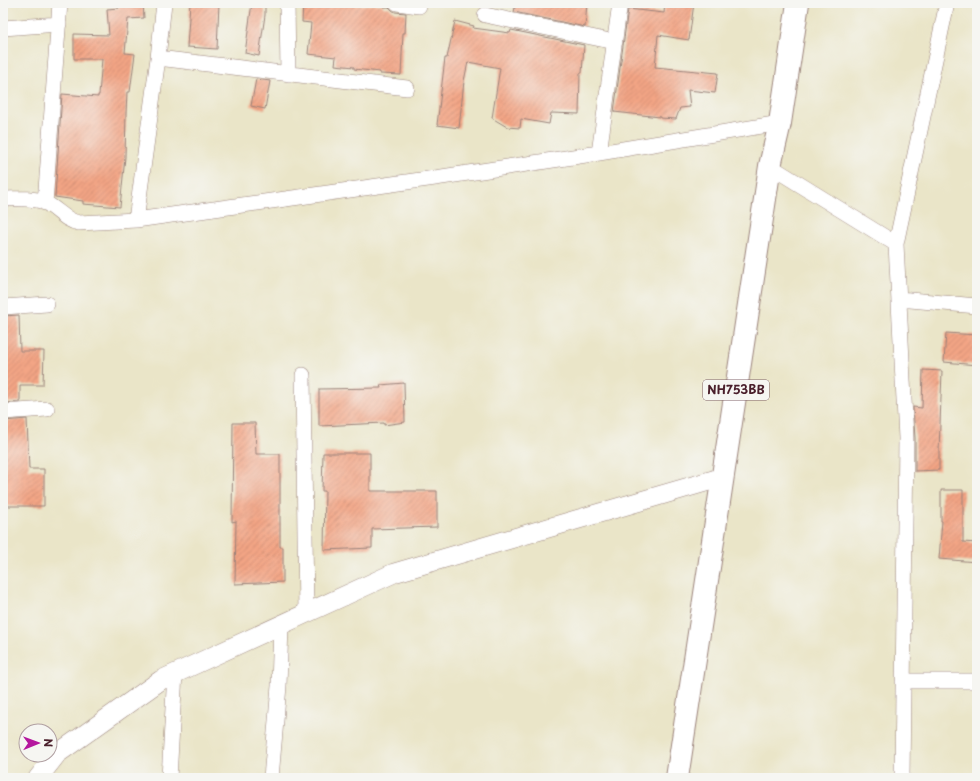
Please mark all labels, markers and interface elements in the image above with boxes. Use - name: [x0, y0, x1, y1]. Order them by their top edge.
- road number: NH753BB: [703, 380, 769, 400]
- north arrow: [18, 723, 58, 763]
- text: N: [40, 738, 57, 748]

